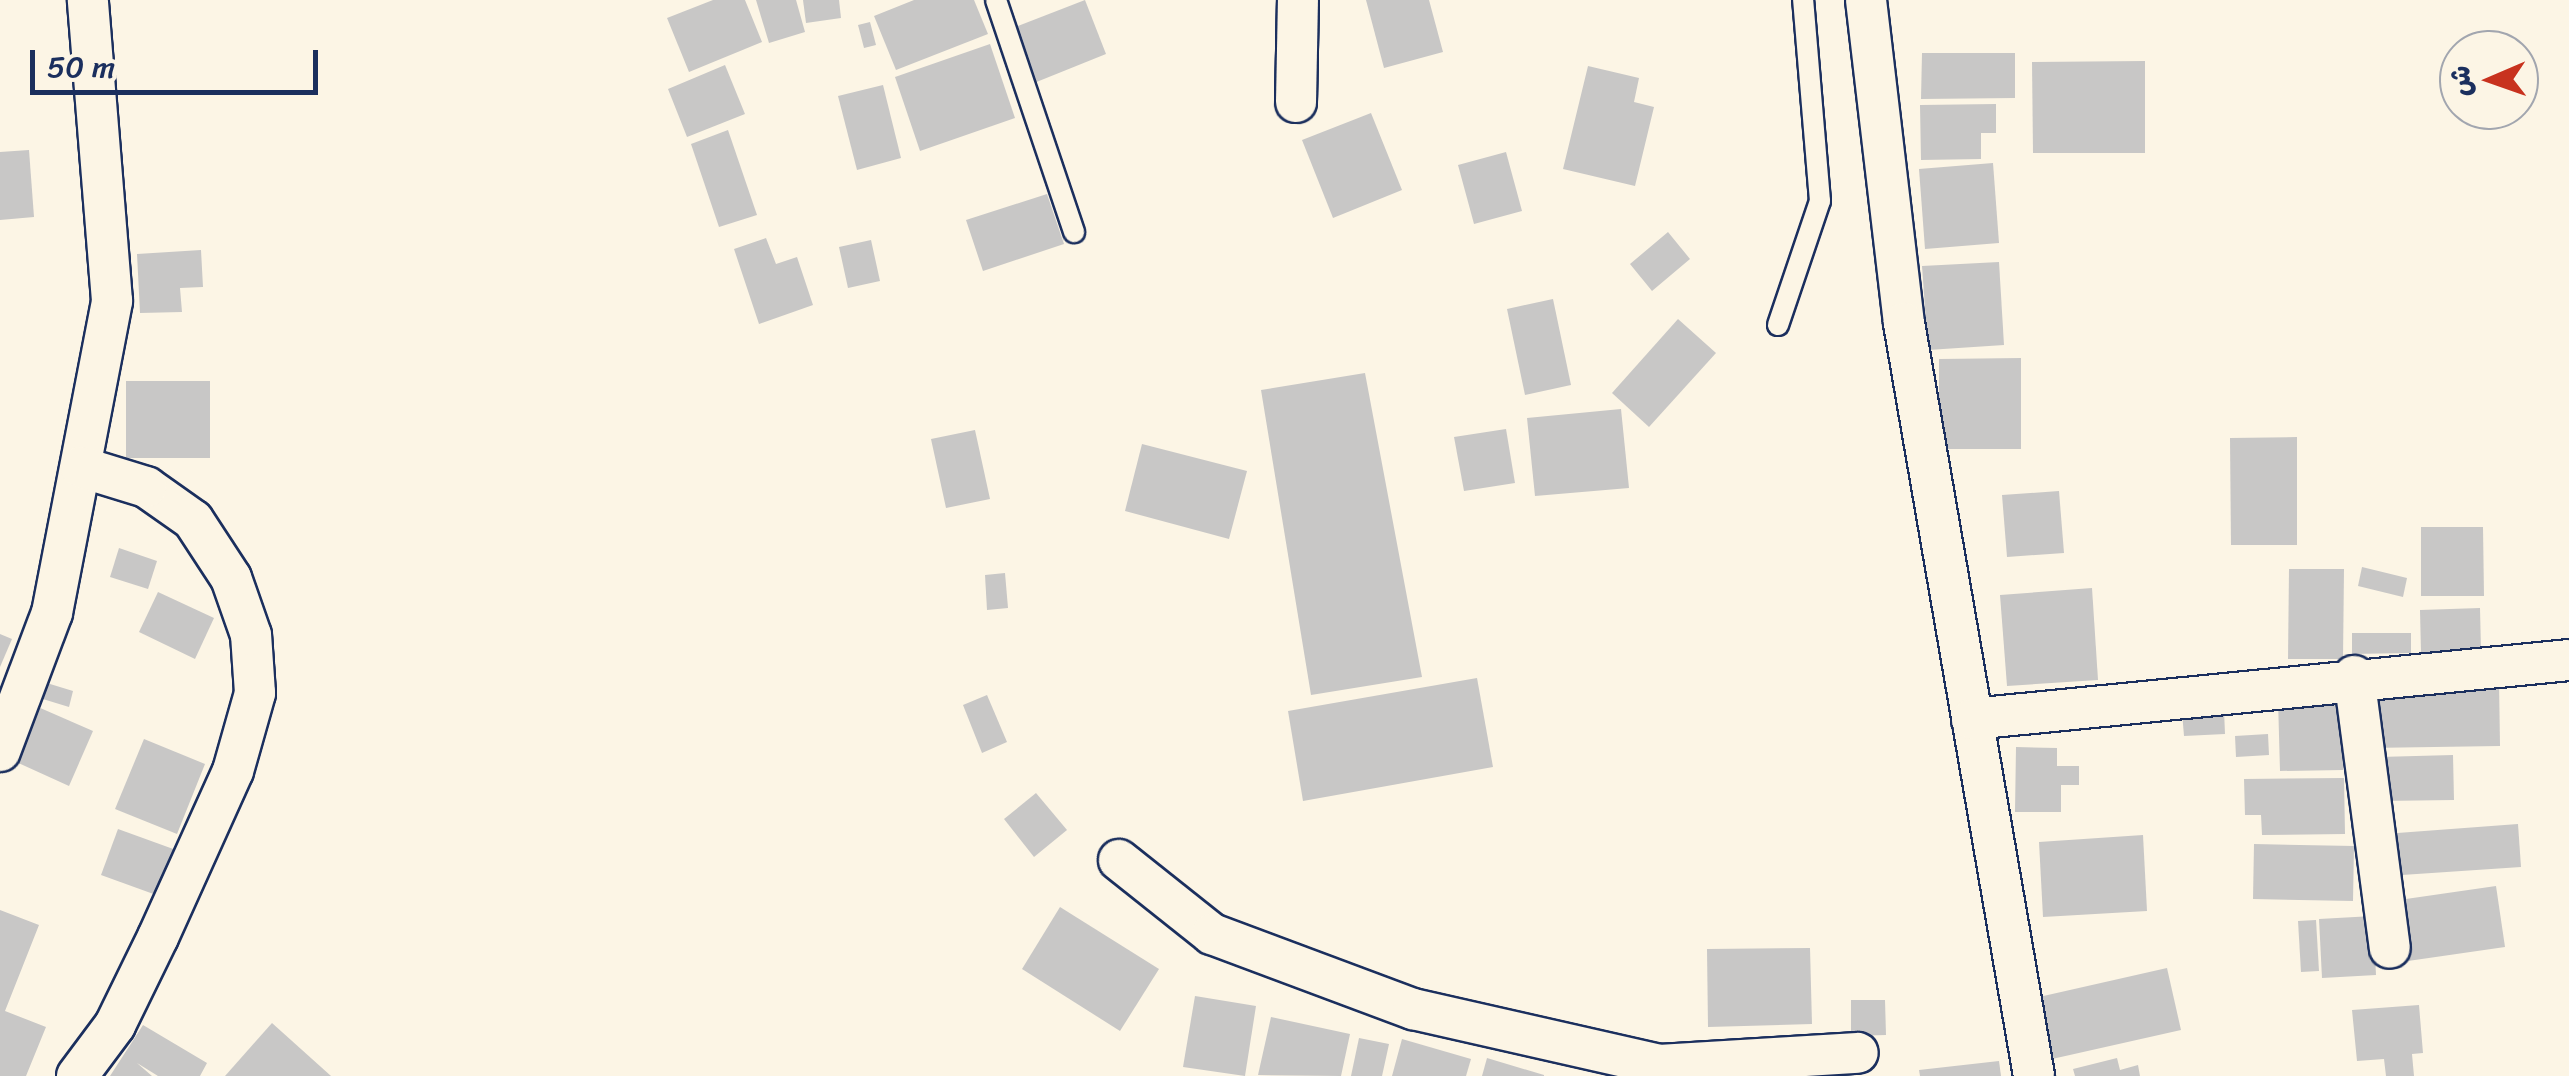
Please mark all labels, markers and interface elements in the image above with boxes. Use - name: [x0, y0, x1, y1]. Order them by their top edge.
- scale bar: [35, 30, 322, 92]
- north arrow: [2439, 30, 2539, 130]
- text: 50 m: [47, 40, 115, 94]
- text: ش: [2435, 65, 2486, 97]

